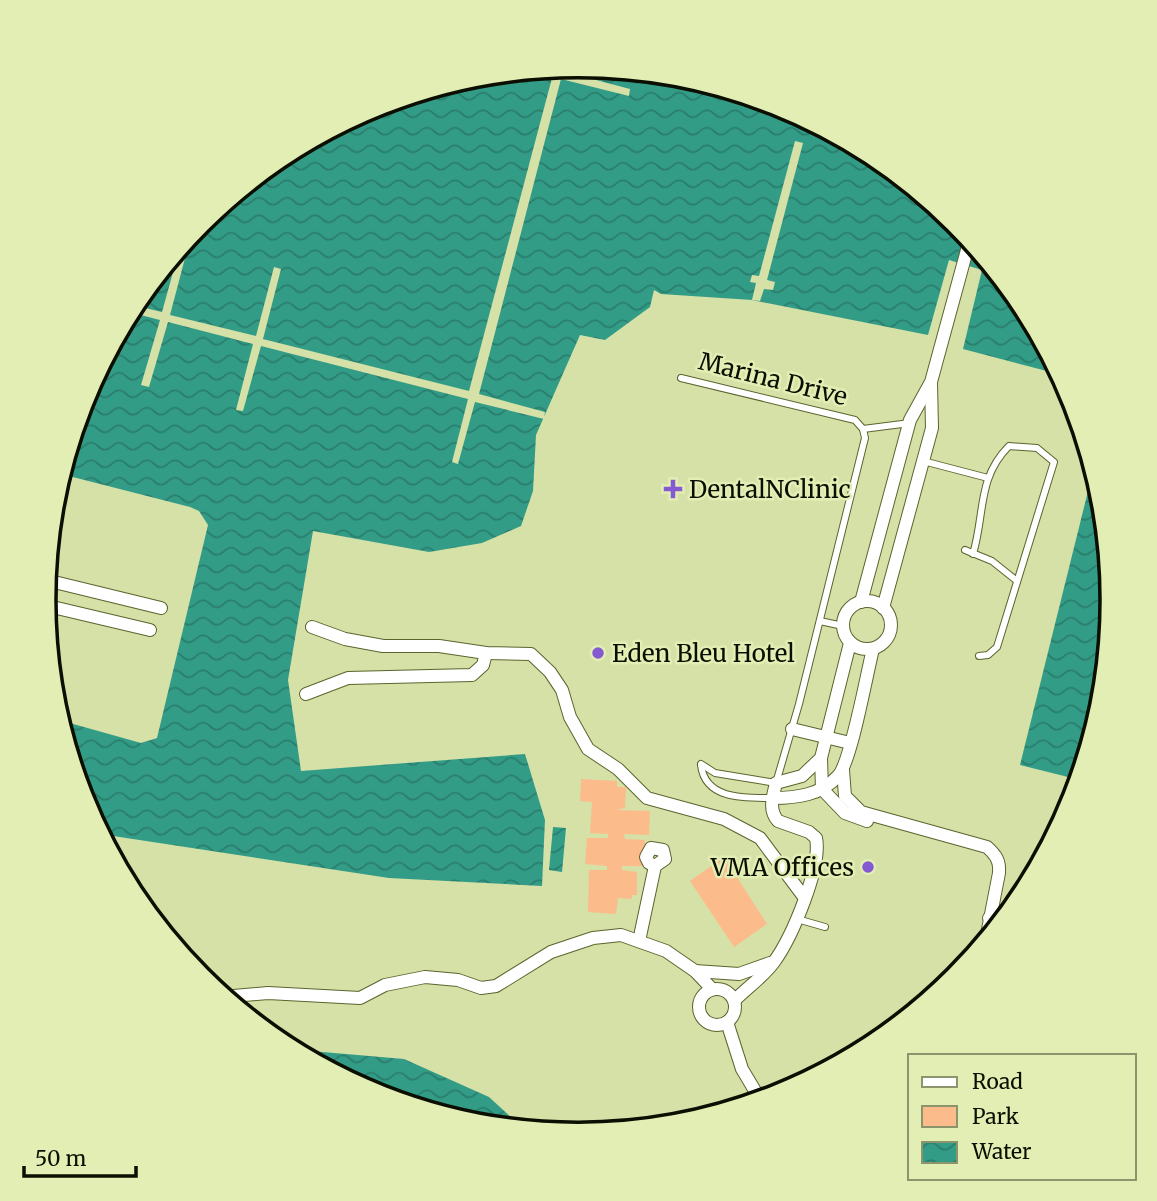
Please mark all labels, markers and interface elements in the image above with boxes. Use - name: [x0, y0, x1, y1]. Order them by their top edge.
- street label: Marina Drive: [695, 346, 851, 412]
- place label: DentalNClinic: [689, 474, 851, 505]
- marker: DentalNClinic: [663, 479, 683, 499]
- place label: Eden Bleu Hotel: [612, 638, 795, 669]
- marker: Eden Bleu Hotel: [590, 645, 606, 661]
- place label: VMA Offices: [710, 852, 854, 883]
- marker: VMA Offices: [860, 859, 876, 875]
- legend: [908, 1054, 1136, 1180]
- text: Road: [972, 1068, 1023, 1095]
- text: Park: [972, 1103, 1019, 1130]
- scale bar: [24, 1134, 136, 1178]
- text: Water: [971, 1138, 1031, 1165]
- text: 50 m: [35, 1145, 86, 1172]

